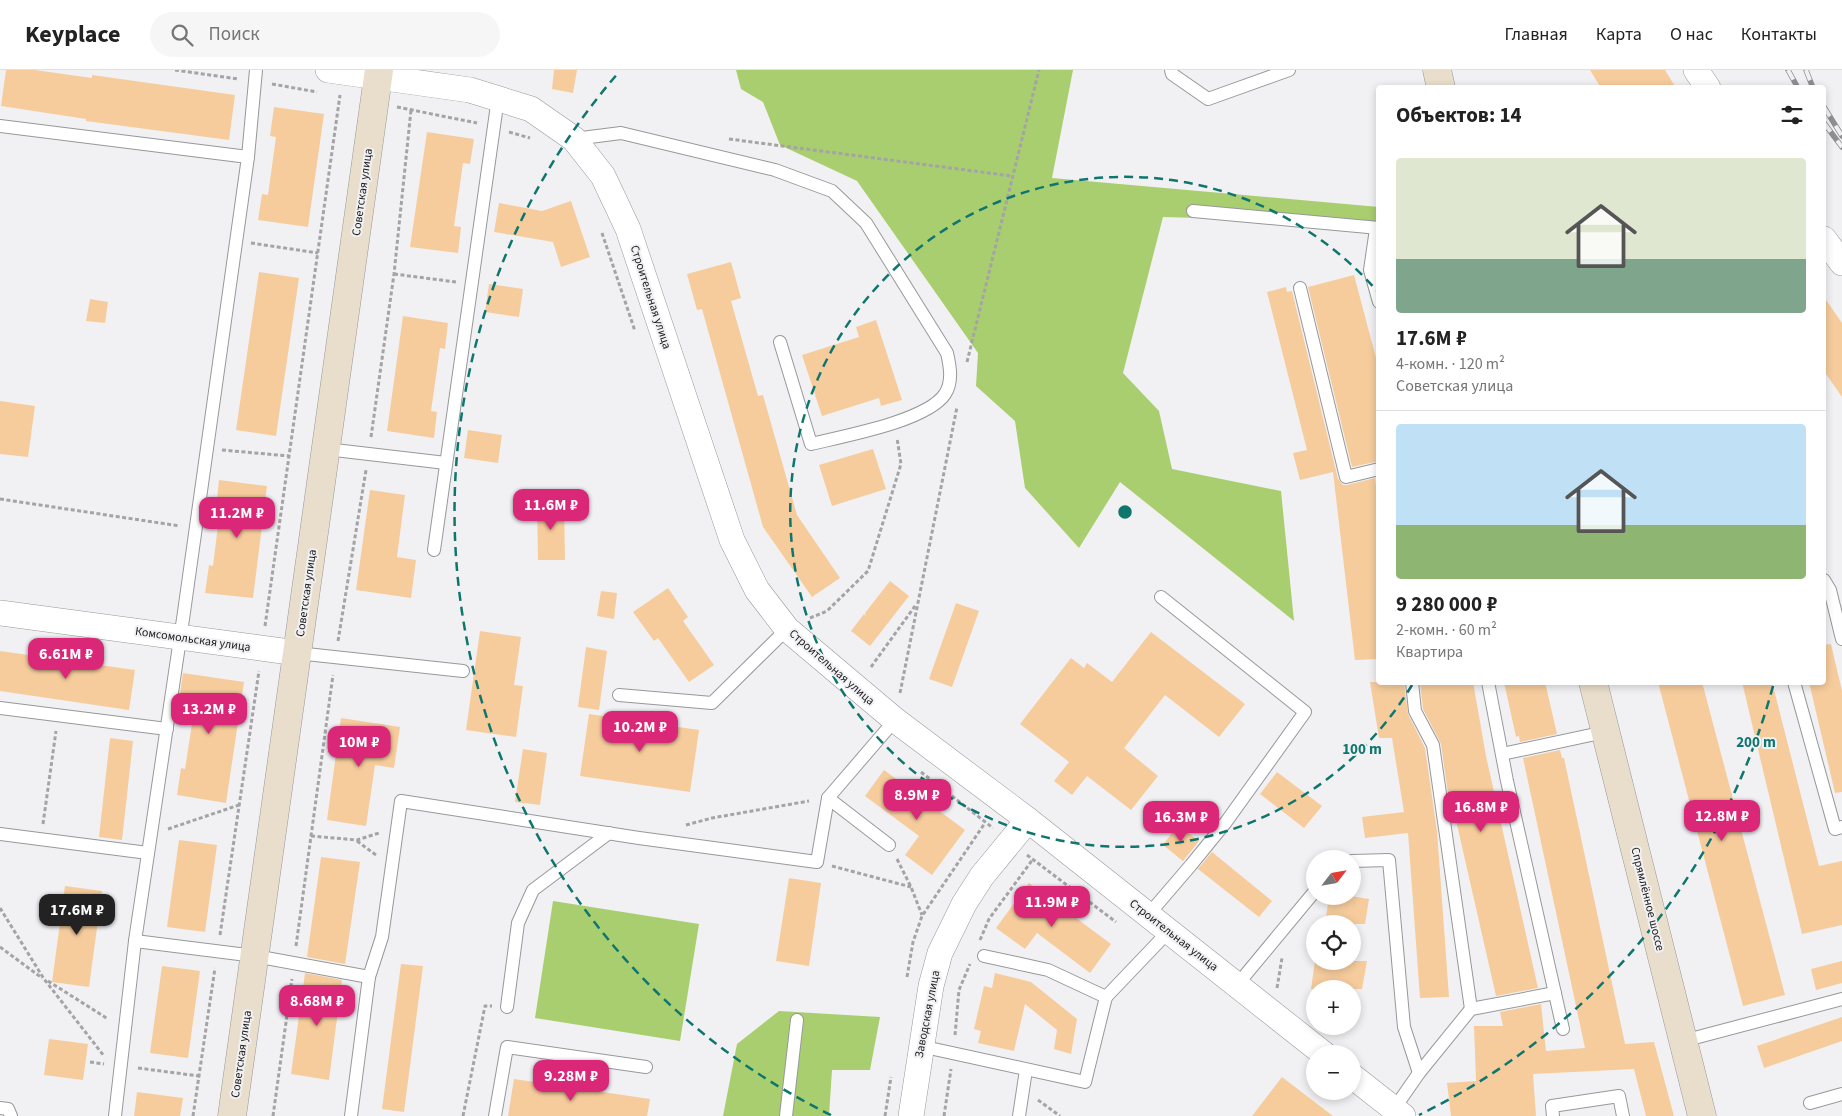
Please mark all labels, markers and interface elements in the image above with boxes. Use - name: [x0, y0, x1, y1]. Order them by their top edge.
- search box: [150, 12, 500, 57]
- text: Keyplace: [25, 17, 120, 52]
- icon: search: [168, 21, 196, 49]
- text: Поиск: [208, 21, 260, 48]
- text: Главная: [1505, 22, 1568, 47]
- text: Карта: [1596, 22, 1642, 47]
- text: О нас: [1670, 22, 1713, 47]
- text: Контакты: [1741, 22, 1817, 47]
- text: Объектов: 14: [1396, 100, 1522, 130]
- icon: filters: [1778, 101, 1806, 129]
- street label: Советская улица: [348, 147, 377, 237]
- icon: home: [1556, 191, 1646, 281]
- street label: Строительная улица: [626, 243, 675, 351]
- text: 17.6M ₽: [1396, 323, 1467, 353]
- text: 4-комн. · 120 m²: [1396, 353, 1505, 375]
- text: Советская улица: [1396, 375, 1513, 397]
- icon: home: [1556, 456, 1646, 546]
- pin: 11.6M ₽: [505, 488, 597, 531]
- text: 11.6M ₽: [524, 494, 578, 516]
- pin: 11.2M ₽: [191, 496, 283, 539]
- text: 11.2M ₽: [210, 502, 264, 524]
- centre of rings: [1116, 503, 1134, 521]
- street label: Советская улица: [292, 548, 321, 638]
- text: 9 280 000 ₽: [1396, 589, 1497, 619]
- text: 2-комн. · 60 m²: [1396, 619, 1497, 641]
- street label: Комсомольская улица: [134, 623, 252, 656]
- street label: Строительная улица: [785, 625, 878, 709]
- pin: 6.61M ₽: [20, 638, 112, 680]
- text: Квартира: [1396, 641, 1463, 663]
- text: 6.61M ₽: [39, 643, 93, 665]
- pin: 13.2M ₽: [163, 692, 255, 735]
- text: 13.2M ₽: [182, 698, 236, 720]
- pin: 10.2M ₽: [594, 710, 686, 753]
- text: 10.2M ₽: [613, 716, 667, 738]
- pin: 10M ₽: [324, 726, 394, 768]
- text: 10M ₽: [339, 731, 379, 753]
- text: 200 m: [1736, 732, 1776, 753]
- text: 100 m: [1342, 739, 1382, 760]
- pin: 8.9M ₽: [876, 778, 958, 821]
- text: 8.9M ₽: [894, 784, 940, 806]
- pin: 16.8M ₽: [1435, 790, 1527, 833]
- text: 16.8M ₽: [1454, 796, 1508, 818]
- pin: 16.3M ₽: [1135, 800, 1227, 843]
- pin: 12.8M ₽: [1676, 800, 1768, 842]
- text: 12.8M ₽: [1695, 805, 1749, 827]
- text: 16.3M ₽: [1154, 806, 1208, 828]
- street label: Спрямлённое шоссе: [1626, 845, 1669, 953]
- north arrow: [1306, 850, 1361, 905]
- map controls: [1306, 850, 1361, 1100]
- pin: 11.9M ₽: [1006, 886, 1098, 928]
- text: 11.9M ₽: [1025, 891, 1079, 913]
- pin: 17.6M ₽: [31, 894, 123, 936]
- street label: Строительная улица: [1126, 895, 1222, 975]
- text: 17.6M ₽: [50, 899, 104, 921]
- button: locate: [1306, 915, 1361, 970]
- street label: Заводская улица: [911, 969, 944, 1059]
- button: +: [1306, 980, 1361, 1035]
- pin: 8.68M ₽: [271, 984, 363, 1027]
- text: 8.68M ₽: [290, 990, 344, 1012]
- street label: Советская улица: [227, 1009, 256, 1099]
- button: −: [1306, 1045, 1361, 1100]
- pin: 9.28M ₽: [525, 1060, 617, 1102]
- text: 9.28M ₽: [544, 1065, 598, 1087]

